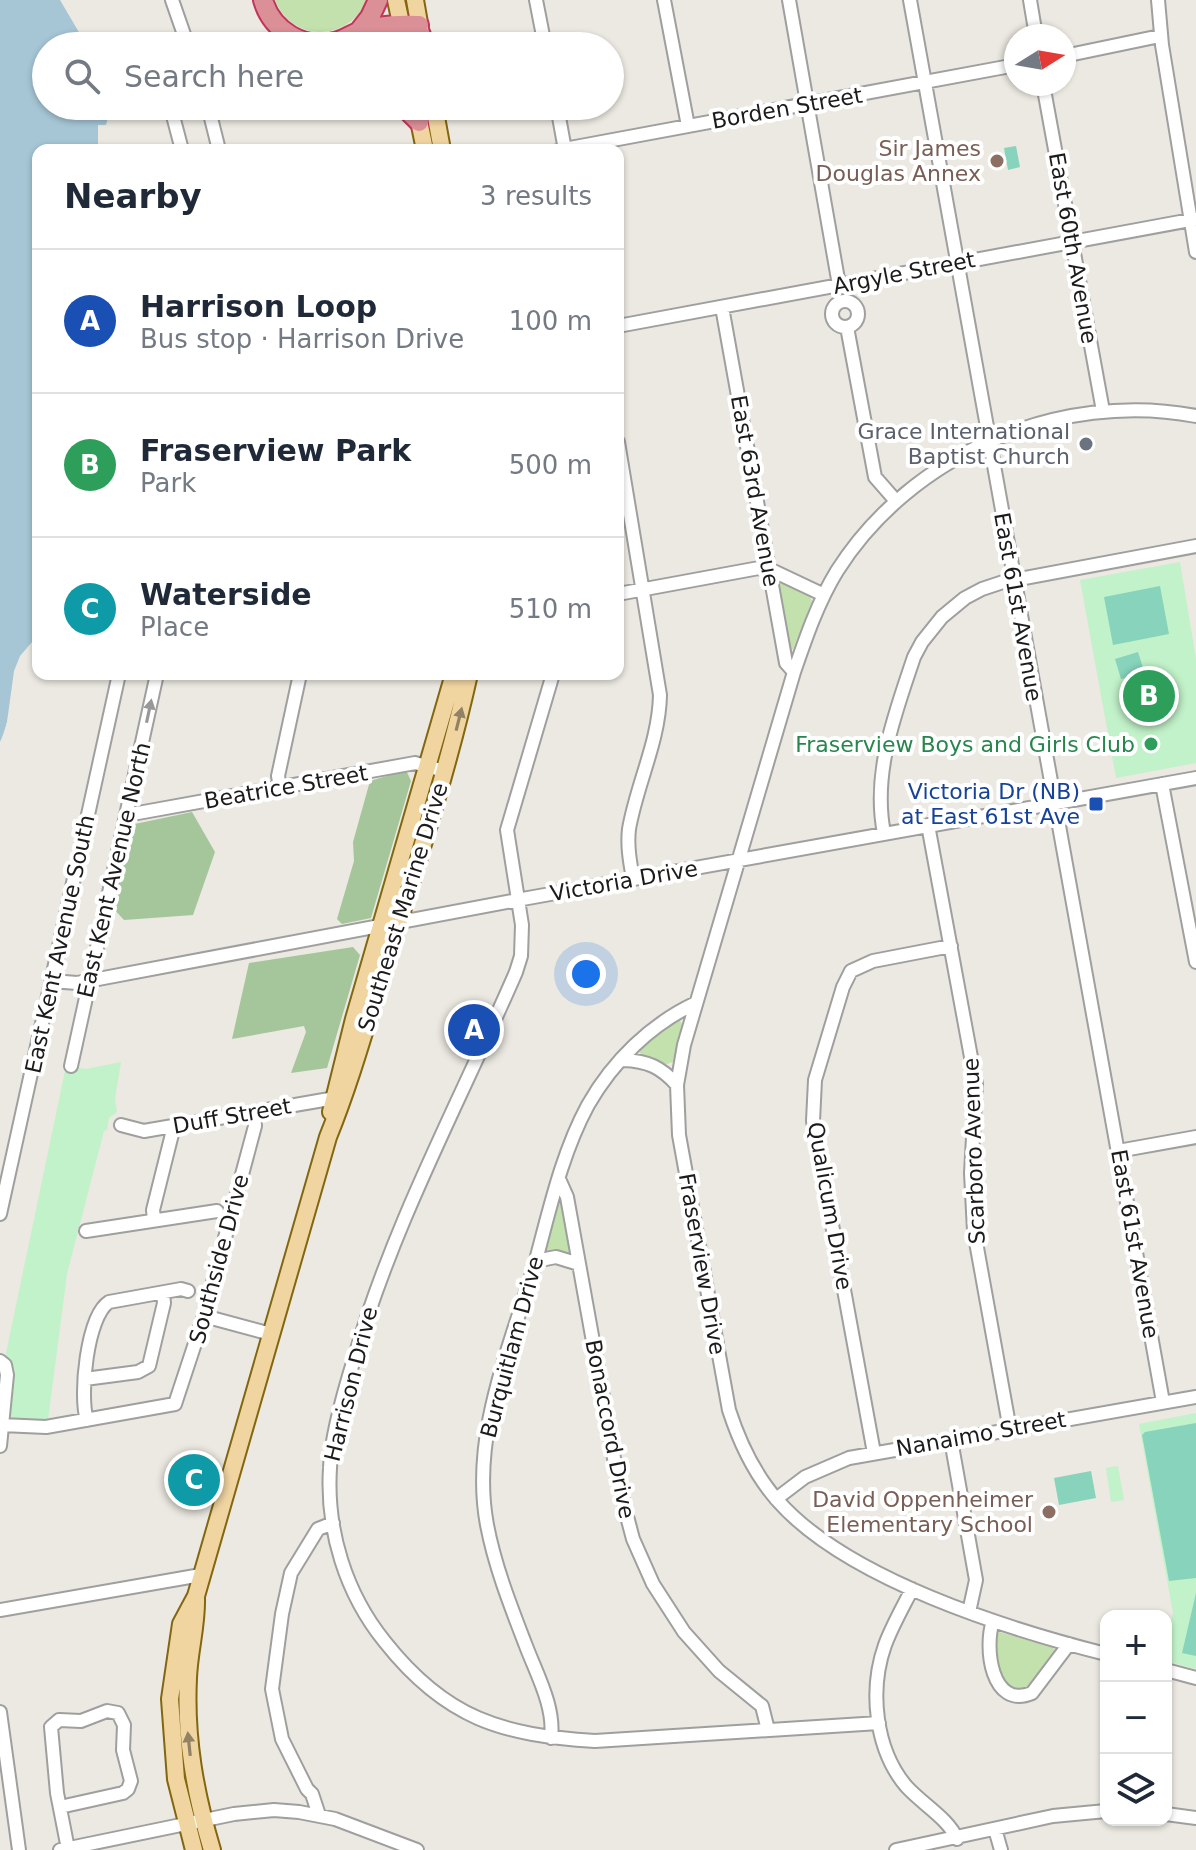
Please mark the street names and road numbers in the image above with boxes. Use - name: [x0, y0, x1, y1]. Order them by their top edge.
- street label: Borden Street: [710, 82, 865, 134]
- street label: East 60th Avenue: [1044, 150, 1102, 346]
- street label: Argyle Street: [831, 247, 978, 299]
- street label: East 63rd Avenue: [726, 393, 784, 589]
- street label: East 61st Avenue: [989, 511, 1047, 703]
- street label: East Kent Avenue North: [72, 740, 156, 1000]
- street label: Beatrice Street: [202, 760, 370, 814]
- street label: Southeast Marine Drive: [353, 780, 453, 1034]
- street label: East Kent Avenue South: [20, 812, 100, 1076]
- street label: Victoria Drive: [548, 856, 700, 906]
- street label: Scarboro Avenue: [958, 1057, 990, 1245]
- street label: Duff Street: [171, 1093, 294, 1139]
- street label: Qualicum Drive: [803, 1120, 857, 1292]
- street label: East 61st Avenue: [1106, 1148, 1164, 1340]
- street label: Southside Drive: [184, 1171, 254, 1347]
- street label: Fraserview Drive: [674, 1171, 730, 1357]
- street label: Burquitlam Drive: [476, 1253, 548, 1441]
- street label: Harrison Drive: [320, 1304, 382, 1464]
- street label: Bonaccord Drive: [580, 1337, 640, 1521]
- street label: Nanaimo Street: [894, 1407, 1068, 1461]

